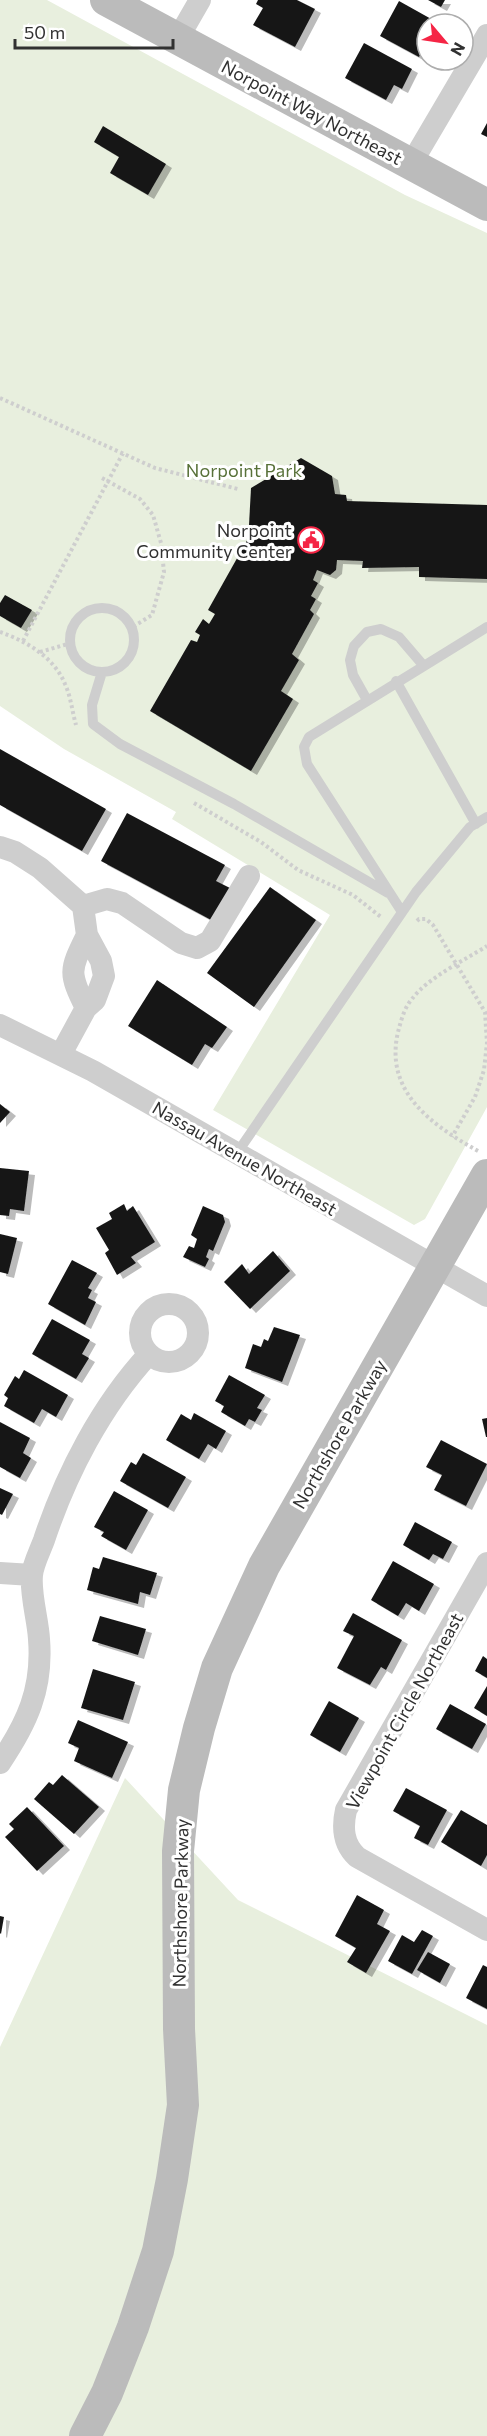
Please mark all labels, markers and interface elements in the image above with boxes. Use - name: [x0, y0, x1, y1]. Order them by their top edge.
- scale bar: [15, 12, 172, 50]
- north arrow: [415, 12, 475, 72]
- text: 50 m: [24, 21, 65, 43]
- text: N: [447, 40, 470, 59]
- street label: Norpoint Way Northeast: [218, 55, 406, 169]
- park label: Norpoint Park: [186, 459, 302, 481]
- place label: Norpoint Community Center: [136, 519, 292, 562]
- public building icon: Norpoint Community Center: [296, 525, 326, 555]
- street label: Nassau Avenue Northeast: [149, 1096, 341, 1220]
- street label: Northshore Parkway: [287, 1355, 391, 1513]
- street label: Viewpoint Circle Northeast: [341, 1609, 467, 1813]
- street label: Northshore Parkway: [168, 1818, 192, 1988]

